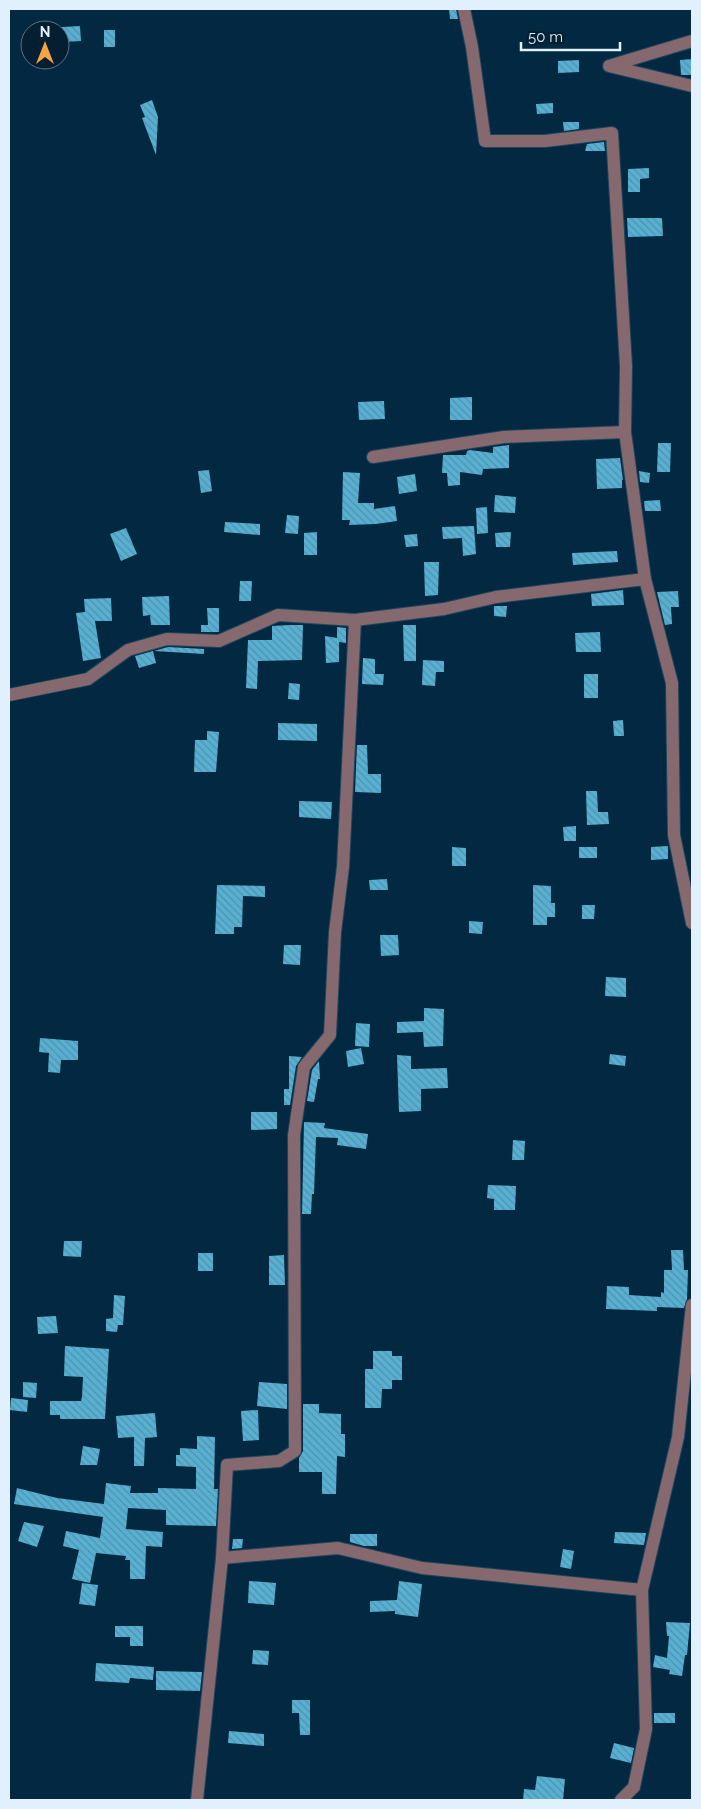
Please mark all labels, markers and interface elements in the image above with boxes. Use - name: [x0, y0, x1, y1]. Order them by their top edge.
- north arrow: [20, 20, 70, 70]
- scale bar: [521, 20, 620, 52]
- text: N: [40, 24, 50, 40]
- text: 50 m: [528, 28, 563, 46]

